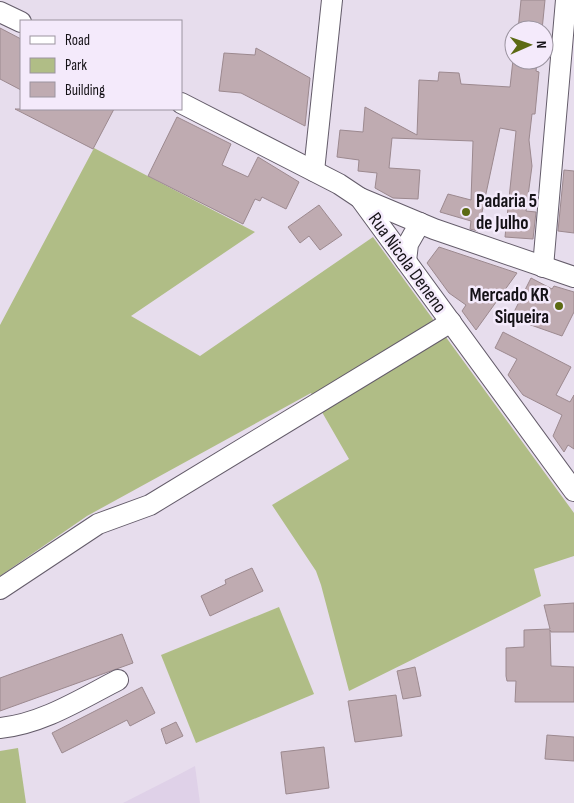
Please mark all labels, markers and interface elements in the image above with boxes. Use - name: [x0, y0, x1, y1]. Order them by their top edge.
- legend: [20, 20, 182, 110]
- north arrow: [504, 20, 554, 70]
- text: Road: [65, 31, 90, 50]
- text: N: [533, 41, 550, 49]
- text: Park: [65, 56, 87, 75]
- text: Building: [65, 81, 105, 100]
- place label: Padaria 5 de Julho: [476, 190, 537, 235]
- marker: Padaria 5 de Julho: [460, 206, 472, 218]
- street label: Rua Nicola Deneno: [363, 208, 451, 318]
- place label: Mercado KR Siqueira: [469, 284, 549, 329]
- marker: Mercado KR Siqueira: [553, 300, 565, 312]

